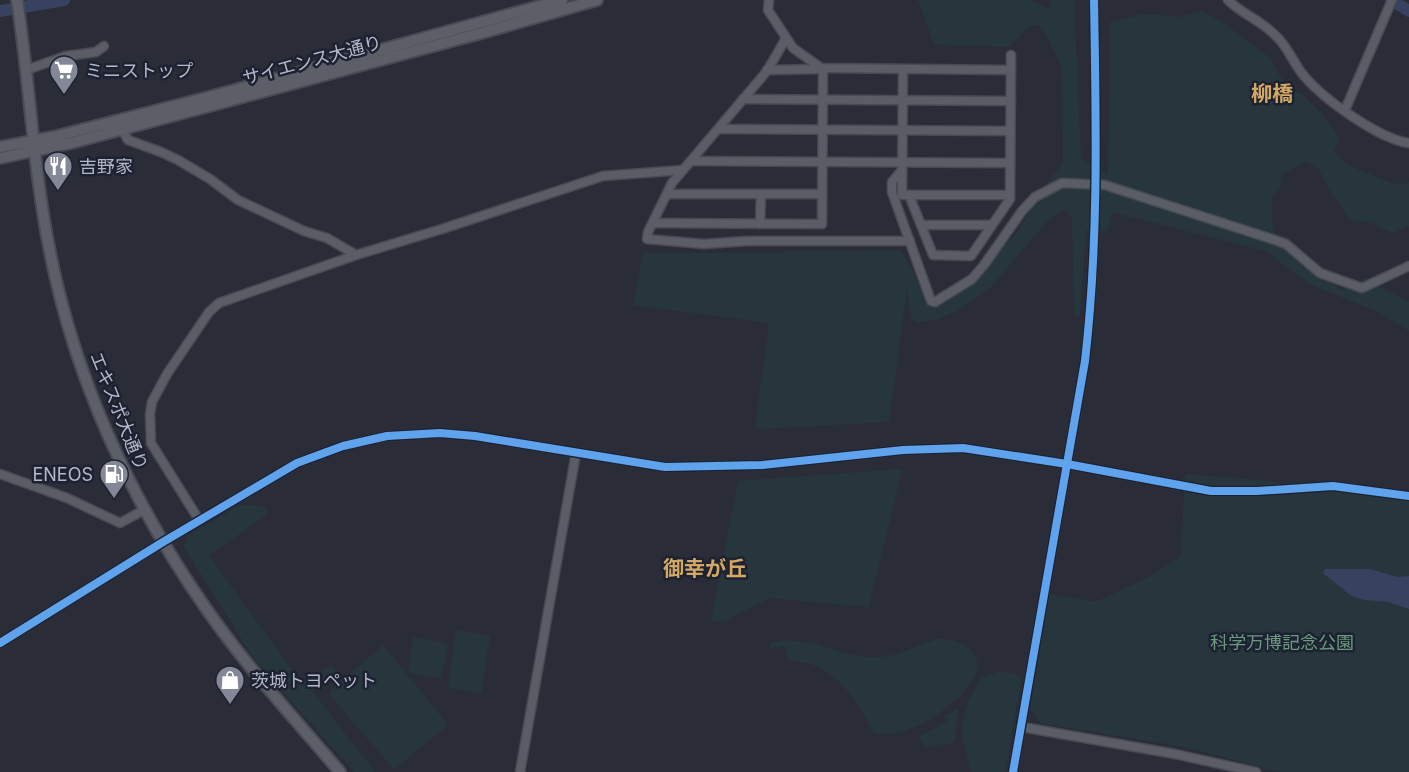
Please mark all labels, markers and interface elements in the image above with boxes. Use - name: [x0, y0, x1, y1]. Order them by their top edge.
- street label: サイエンス大通り: [240, 31, 384, 89]
- supermarket icon: ミニストップ: [48, 54, 80, 96]
- place label: ミニストップ: [85, 60, 193, 81]
- district label: 柳橋: [1251, 81, 1293, 106]
- restaurant icon: 吉野家: [42, 150, 74, 192]
- place label: 吉野家: [79, 156, 133, 177]
- street label: エキスポ大通り: [86, 349, 152, 473]
- fuel station icon: ENEOS: [98, 458, 130, 500]
- place label: ENEOS: [32, 464, 93, 485]
- district label: 御幸が丘: [663, 556, 747, 581]
- park label: 科学万博記念公園: [1210, 632, 1354, 653]
- shop icon: 茨城トヨペット: [214, 664, 246, 706]
- place label: 茨城トヨペット: [251, 670, 377, 691]

